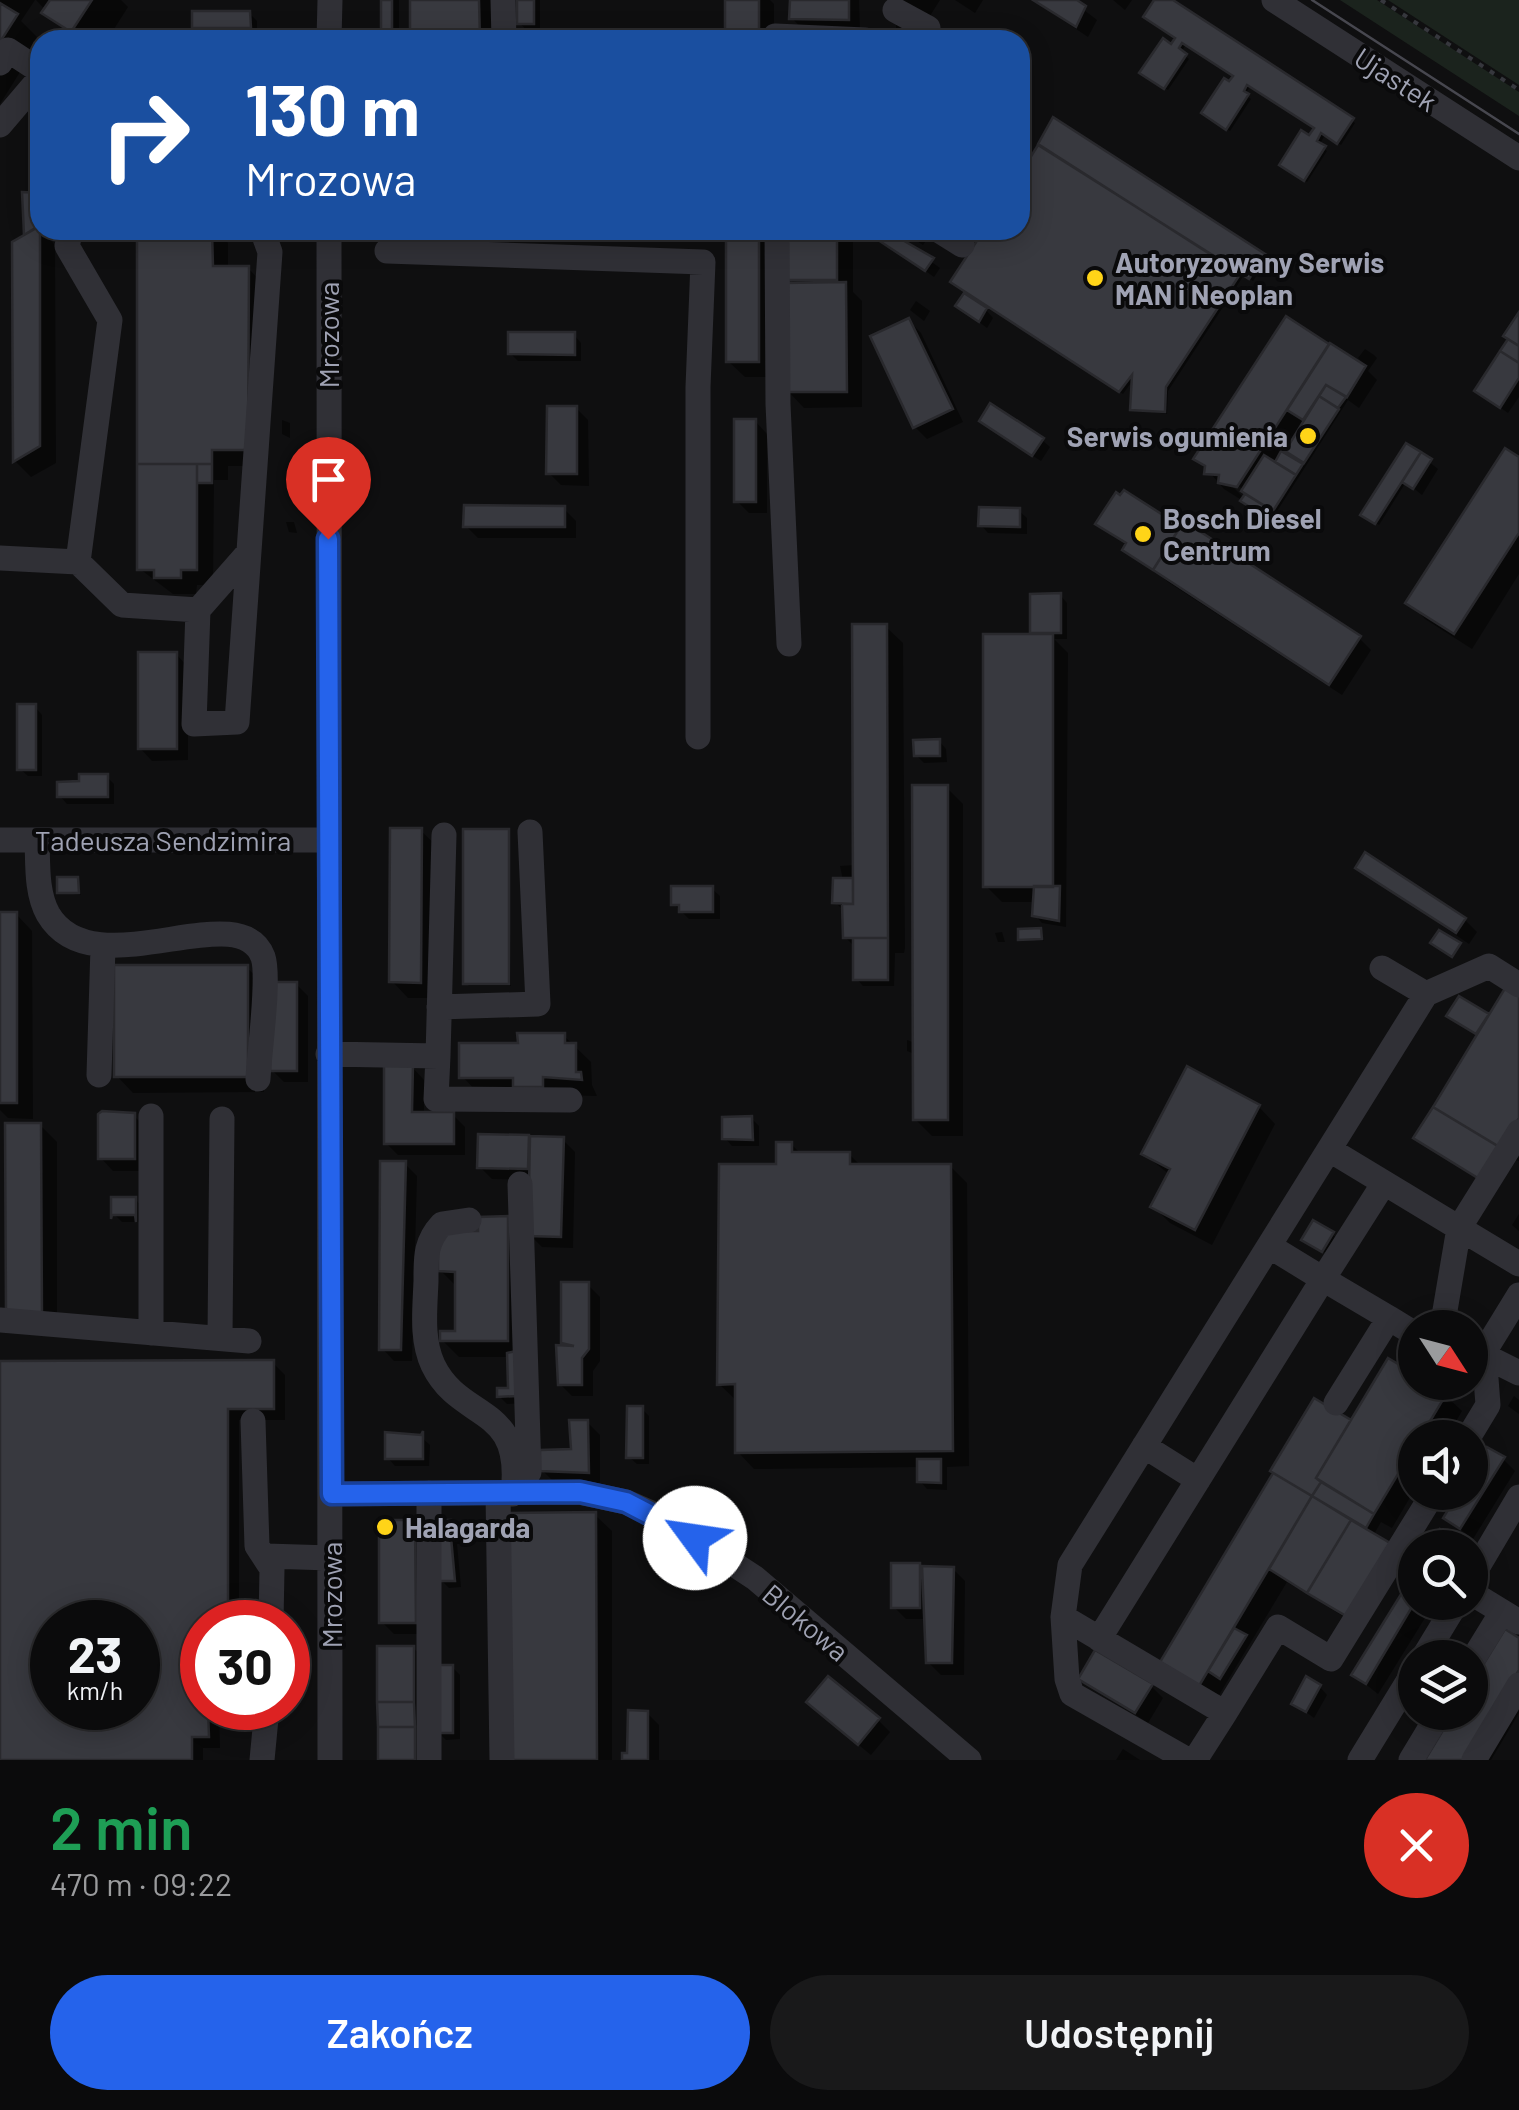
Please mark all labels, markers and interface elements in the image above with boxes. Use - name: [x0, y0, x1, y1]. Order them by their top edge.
- street label: Ujastek: [1348, 40, 1444, 118]
- text: 130 m: [245, 66, 420, 150]
- icon: right: [80, 70, 210, 200]
- text: Mrozowa: [245, 151, 416, 205]
- place label: Autoryzowany Serwis MAN i Neoplan: [1115, 245, 1384, 311]
- marker: Autoryzowany Serwis MAN i Neoplan: [1084, 267, 1106, 289]
- street label: Mrozowa: [311, 282, 345, 388]
- place label: Serwis ogumienia: [1067, 419, 1288, 453]
- marker: Serwis ogumienia: [1297, 425, 1319, 447]
- pin: [286, 437, 371, 540]
- icon: arrive: [301, 452, 356, 507]
- place label: Bosch Diesel Centrum: [1163, 501, 1322, 567]
- marker: Bosch Diesel Centrum: [1132, 523, 1154, 545]
- street label: Tadeusza Sendzimira: [35, 823, 291, 857]
- north arrow: [1398, 1310, 1488, 1400]
- map controls: [1398, 1310, 1488, 1730]
- button: sound: [1398, 1420, 1488, 1510]
- position arrow: [643, 1486, 747, 1590]
- place label: Halagarda: [405, 1510, 530, 1544]
- marker: Halagarda: [374, 1516, 396, 1538]
- button: search: [1398, 1530, 1488, 1620]
- street label: Mrozowa: [314, 1542, 348, 1648]
- street label: Blokowa: [756, 1576, 856, 1668]
- speed limit sign: 30: [180, 1600, 310, 1730]
- text: 23: [68, 1623, 122, 1683]
- button: layers: [1398, 1640, 1488, 1730]
- text: km/h: [67, 1675, 123, 1705]
- text: 2 min: [50, 1790, 193, 1862]
- button: close: [1364, 1793, 1469, 1898]
- text: 470 m · 09:22: [50, 1864, 232, 1902]
- button: Zakończ: [50, 1975, 750, 2090]
- button: Udostępnij: [770, 1975, 1469, 2090]

